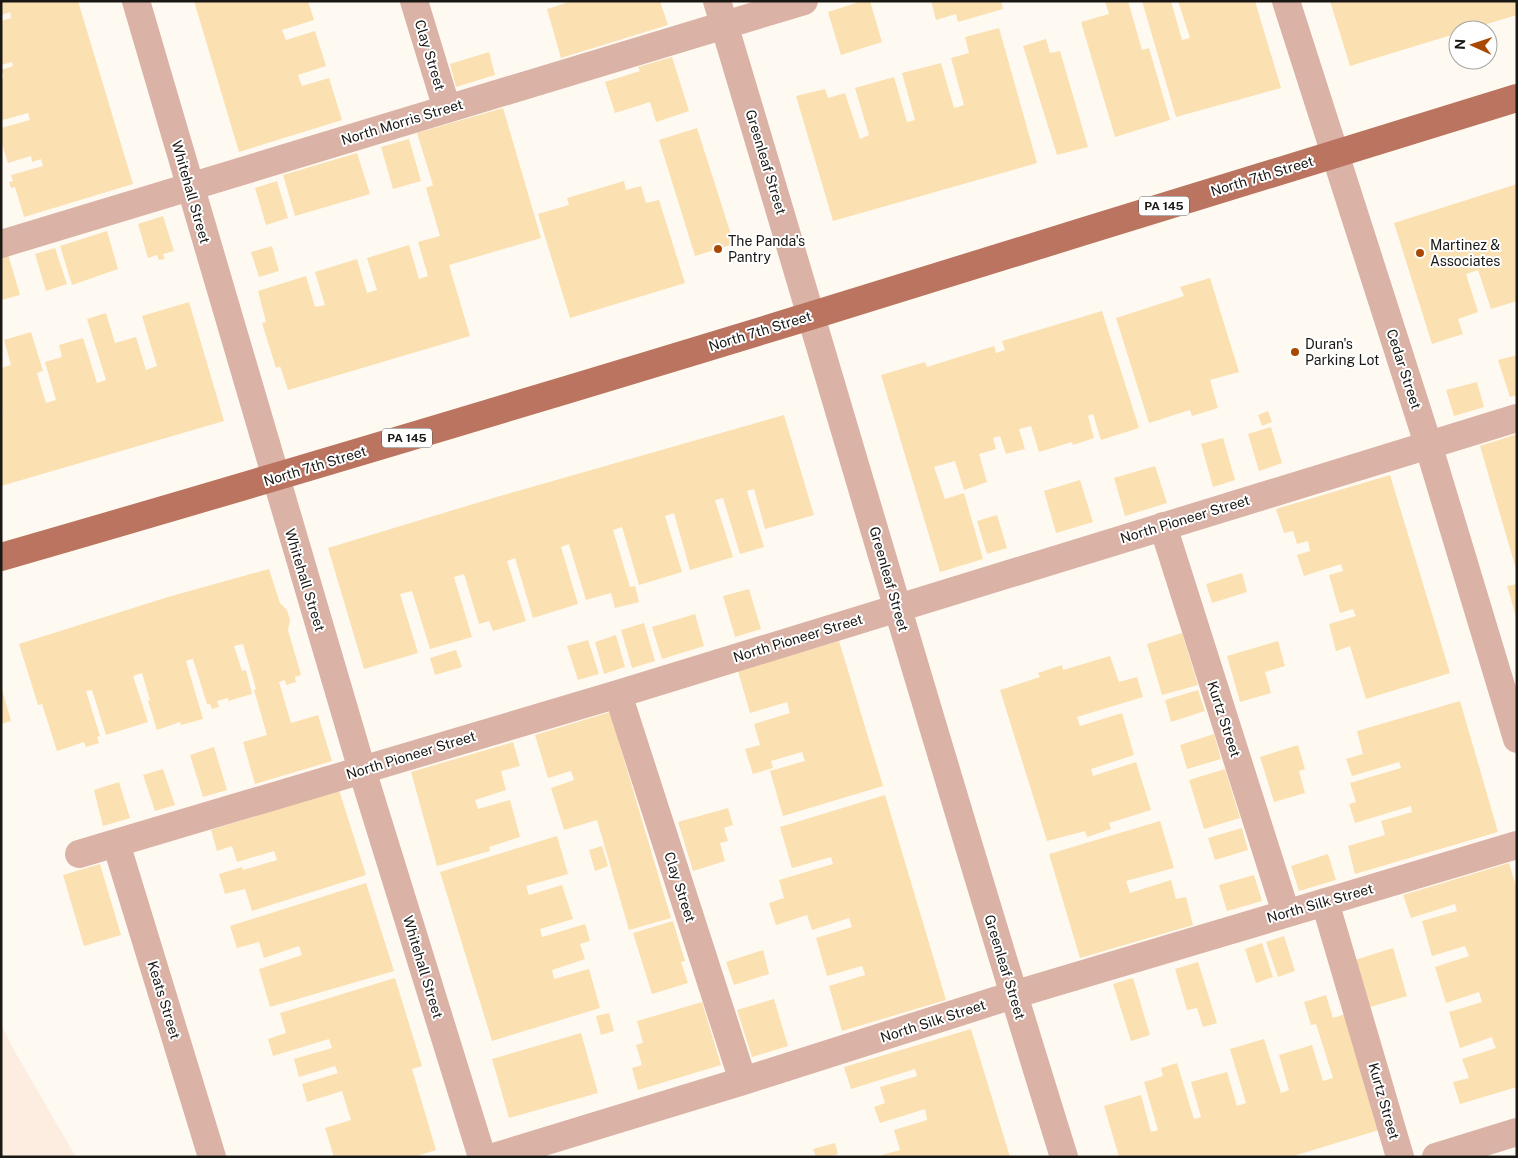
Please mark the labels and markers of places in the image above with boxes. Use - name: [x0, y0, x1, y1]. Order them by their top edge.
- place label: The Panda's Pantry: [728, 233, 805, 265]
- place label: Martinez & Associates: [1430, 237, 1500, 269]
- marker: The Panda's Pantry: [712, 243, 724, 255]
- marker: Martinez & Associates: [1414, 247, 1426, 259]
- place label: Duran's Parking Lot: [1305, 336, 1379, 368]
- marker: Duran's Parking Lot: [1289, 346, 1301, 358]

